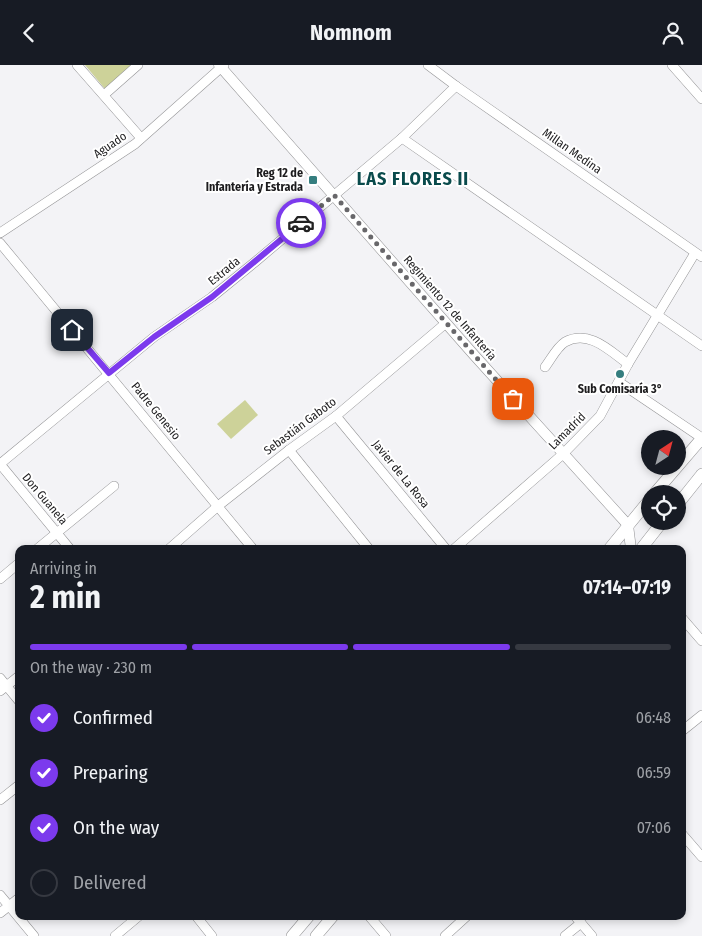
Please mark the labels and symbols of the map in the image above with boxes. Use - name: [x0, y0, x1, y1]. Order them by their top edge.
- street label: Millan Medina: [540, 125, 604, 177]
- street label: Aguado: [91, 129, 129, 161]
- place label: Reg 12 de Infantería y Estrada: [206, 166, 303, 194]
- district label: LAS FLORES II: [357, 168, 469, 190]
- marker: Reg 12 de Infantería y Estrada: [307, 174, 319, 186]
- courier: [276, 198, 326, 248]
- street label: Regimiento 12 de Infantería: [401, 253, 499, 363]
- street label: Estrada: [205, 254, 243, 288]
- pin: [51, 309, 93, 351]
- marker: Sub Comisaría 3°: [614, 368, 626, 380]
- pin: [492, 378, 534, 420]
- street label: Padre Genesio: [129, 379, 183, 443]
- place label: Sub Comisaría 3°: [578, 382, 662, 396]
- street label: Sebastián Gaboto: [261, 394, 339, 458]
- street label: Lamadrid: [546, 410, 588, 452]
- north arrow: [641, 430, 686, 475]
- street label: Javier de La Rosa: [369, 437, 433, 511]
- street label: Don Guanela: [19, 470, 71, 528]

